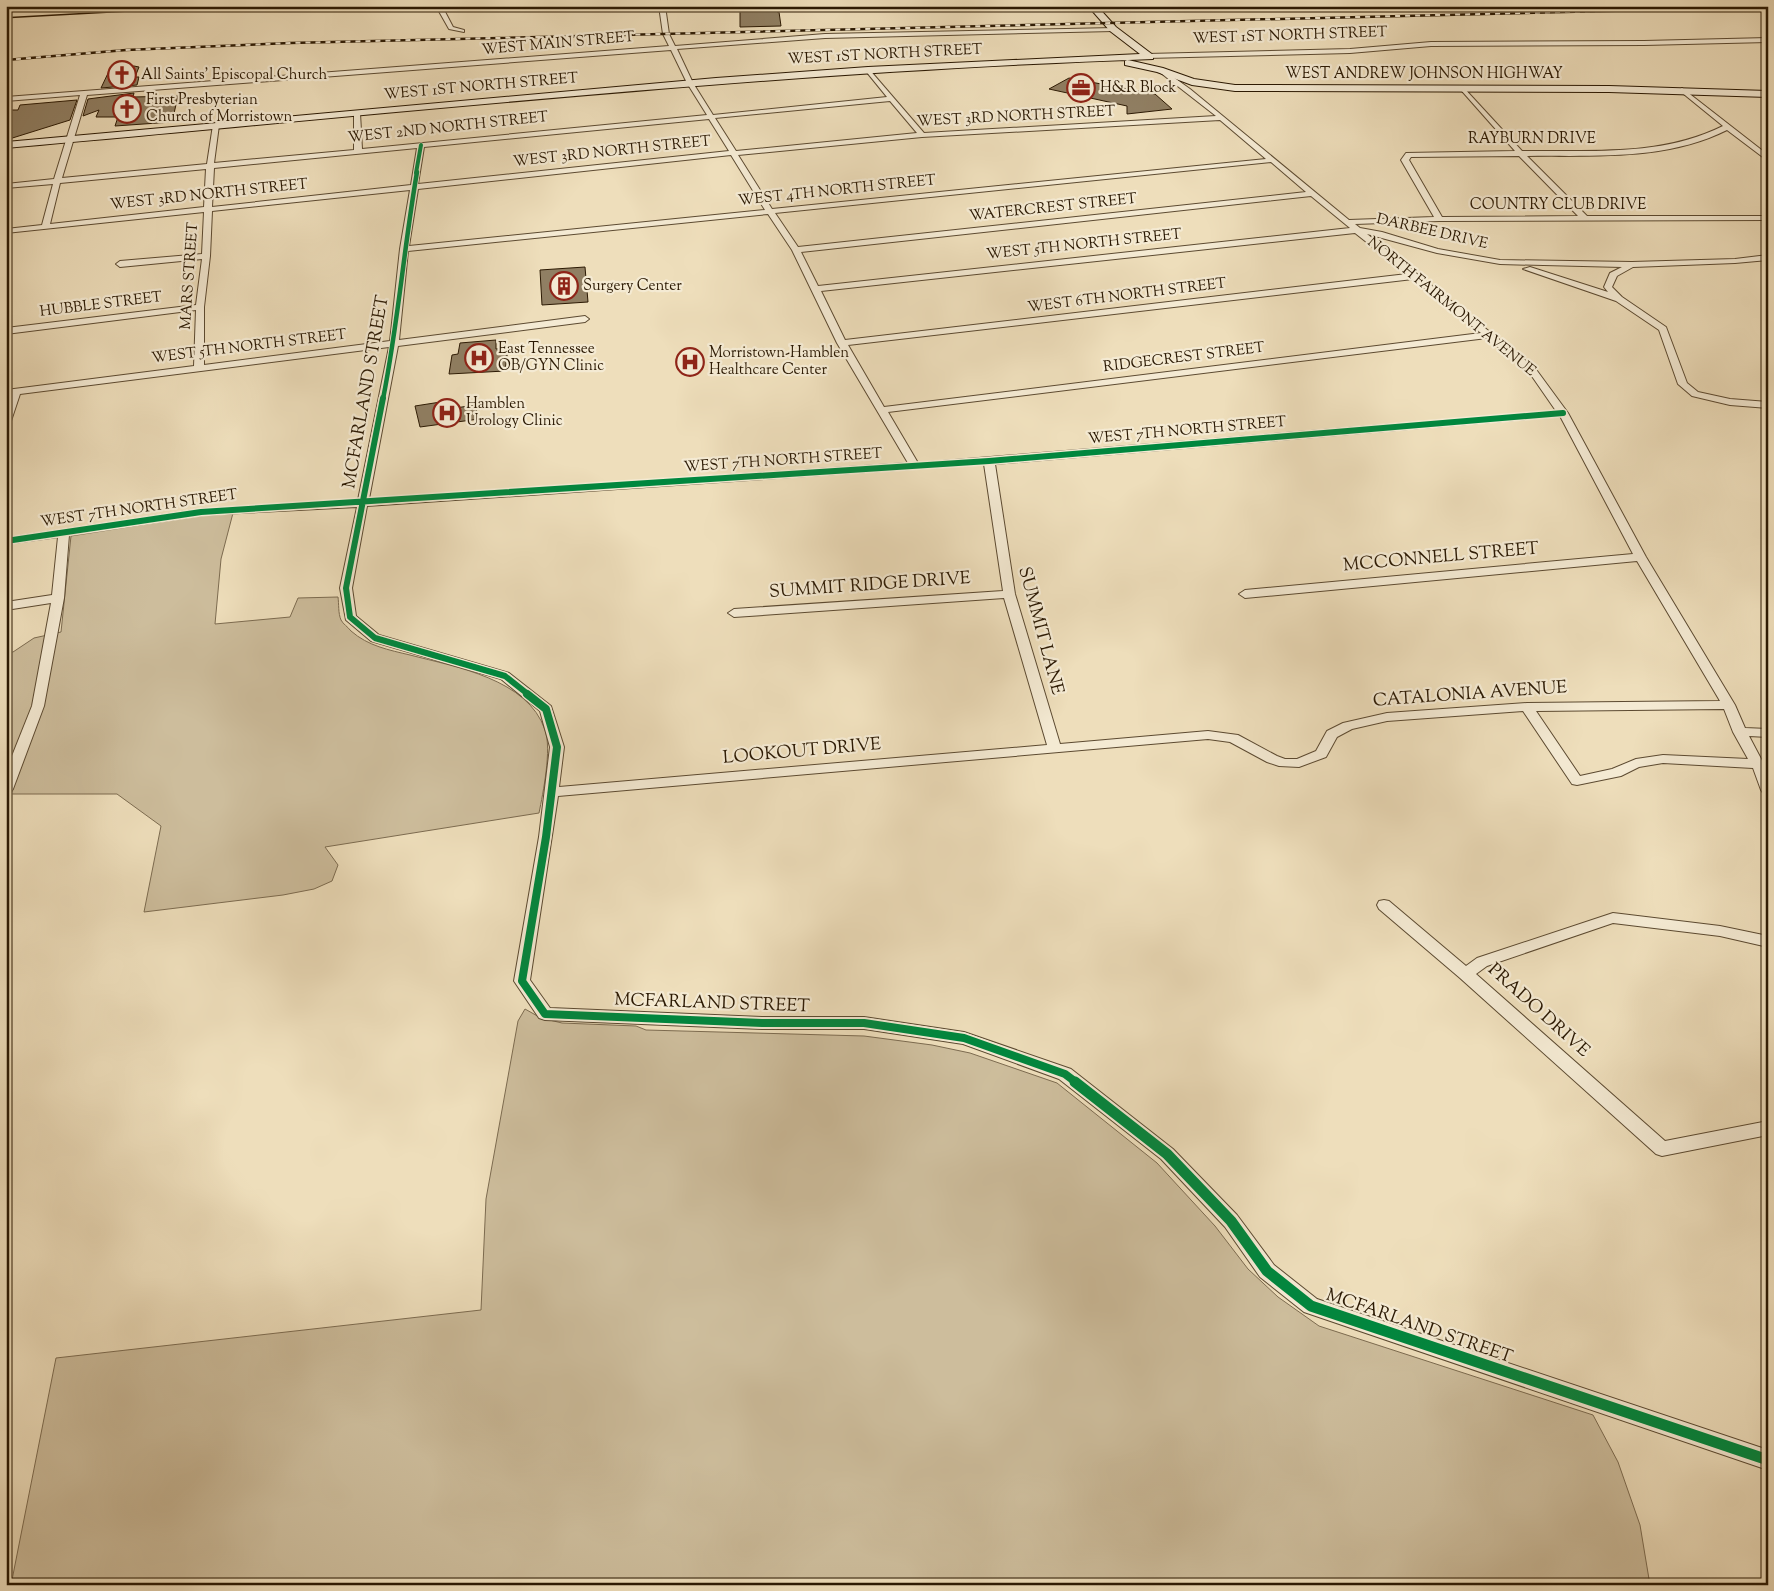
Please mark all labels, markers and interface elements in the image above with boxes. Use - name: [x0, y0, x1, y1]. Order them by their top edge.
- street label: WEST 1ST NORTH STREET: [1192, 22, 1388, 50]
- street label: WEST MAIN STREET: [481, 27, 636, 61]
- street label: WEST 1ST NORTH STREET: [787, 39, 983, 71]
- church icon: All Saints' Episcopal Church: [107, 60, 137, 90]
- street label: WEST ANDREW JOHNSON HIGHWAY: [1285, 64, 1563, 85]
- place label: All Saints' Episcopal Church: [141, 65, 327, 86]
- street label: WEST 1ST NORTH STREET: [383, 68, 579, 106]
- office icon: H&R Block: [1066, 73, 1096, 103]
- place label: H&R Block: [1100, 78, 1177, 99]
- place label: First Presbyterian Church of Morristown: [146, 90, 293, 128]
- church icon: First Presbyterian Church of Morristown: [112, 94, 142, 124]
- street label: WEST 3RD NORTH STREET: [916, 101, 1116, 133]
- street label: WEST 2ND NORTH STREET: [347, 107, 550, 149]
- street label: RAYBURN DRIVE: [1468, 129, 1596, 150]
- street label: WEST 3RD NORTH STREET: [512, 131, 713, 173]
- street label: WEST 4TH NORTH STREET: [737, 170, 937, 212]
- street label: WEST 3RD NORTH STREET: [109, 174, 310, 216]
- street label: WATERCREST STREET: [968, 189, 1139, 227]
- street label: COUNTRY CLUB DRIVE: [1470, 195, 1646, 216]
- street label: DARBEE DRIVE: [1374, 209, 1490, 255]
- street label: MARS STREET: [176, 221, 204, 330]
- street label: WEST 5TH NORTH STREET: [985, 224, 1183, 266]
- street label: NORTH FAIRMONT AVENUE: [1362, 232, 1540, 382]
- building icon: Surgery Center: [549, 271, 579, 301]
- street label: WEST 6TH NORTH STREET: [1026, 273, 1228, 319]
- place label: Surgery Center: [583, 276, 682, 297]
- street label: HUBBLE STREET: [39, 287, 164, 323]
- street label: MCFARLAND STREET: [337, 293, 397, 491]
- street label: WEST 5TH NORTH STREET: [150, 325, 348, 369]
- street label: RIDGECREST STREET: [1102, 338, 1266, 378]
- place label: East Tennessee OB/GYN Clinic: [498, 339, 604, 377]
- hospital icon: East Tennessee OB/GYN Clinic: [464, 343, 494, 373]
- place label: Morristown-Hamblen Healthcare Center: [709, 343, 849, 381]
- hospital icon: Morristown-Hamblen Healthcare Center: [675, 347, 705, 377]
- place label: Hamblen Urology Clinic: [466, 394, 563, 432]
- hospital icon: Hamblen Urology Clinic: [432, 398, 462, 428]
- street label: WEST 7TH NORTH STREET: [1087, 412, 1287, 450]
- street label: WEST 7TH NORTH STREET: [683, 444, 883, 478]
- street label: WEST 7TH NORTH STREET: [39, 485, 239, 533]
- street label: MCCONNELL STREET: [1342, 536, 1540, 580]
- street label: SUMMIT LANE: [1010, 564, 1070, 698]
- street label: SUMMIT RIDGE DRIVE: [768, 566, 972, 606]
- street label: CATALONIA AVENUE: [1372, 675, 1568, 715]
- street label: LOOKOUT DRIVE: [722, 732, 882, 772]
- street label: PRADO DRIVE: [1481, 958, 1595, 1064]
- street label: MCFARLAND STREET: [614, 988, 811, 1020]
- street label: MCFARLAND STREET: [1322, 1283, 1516, 1371]

